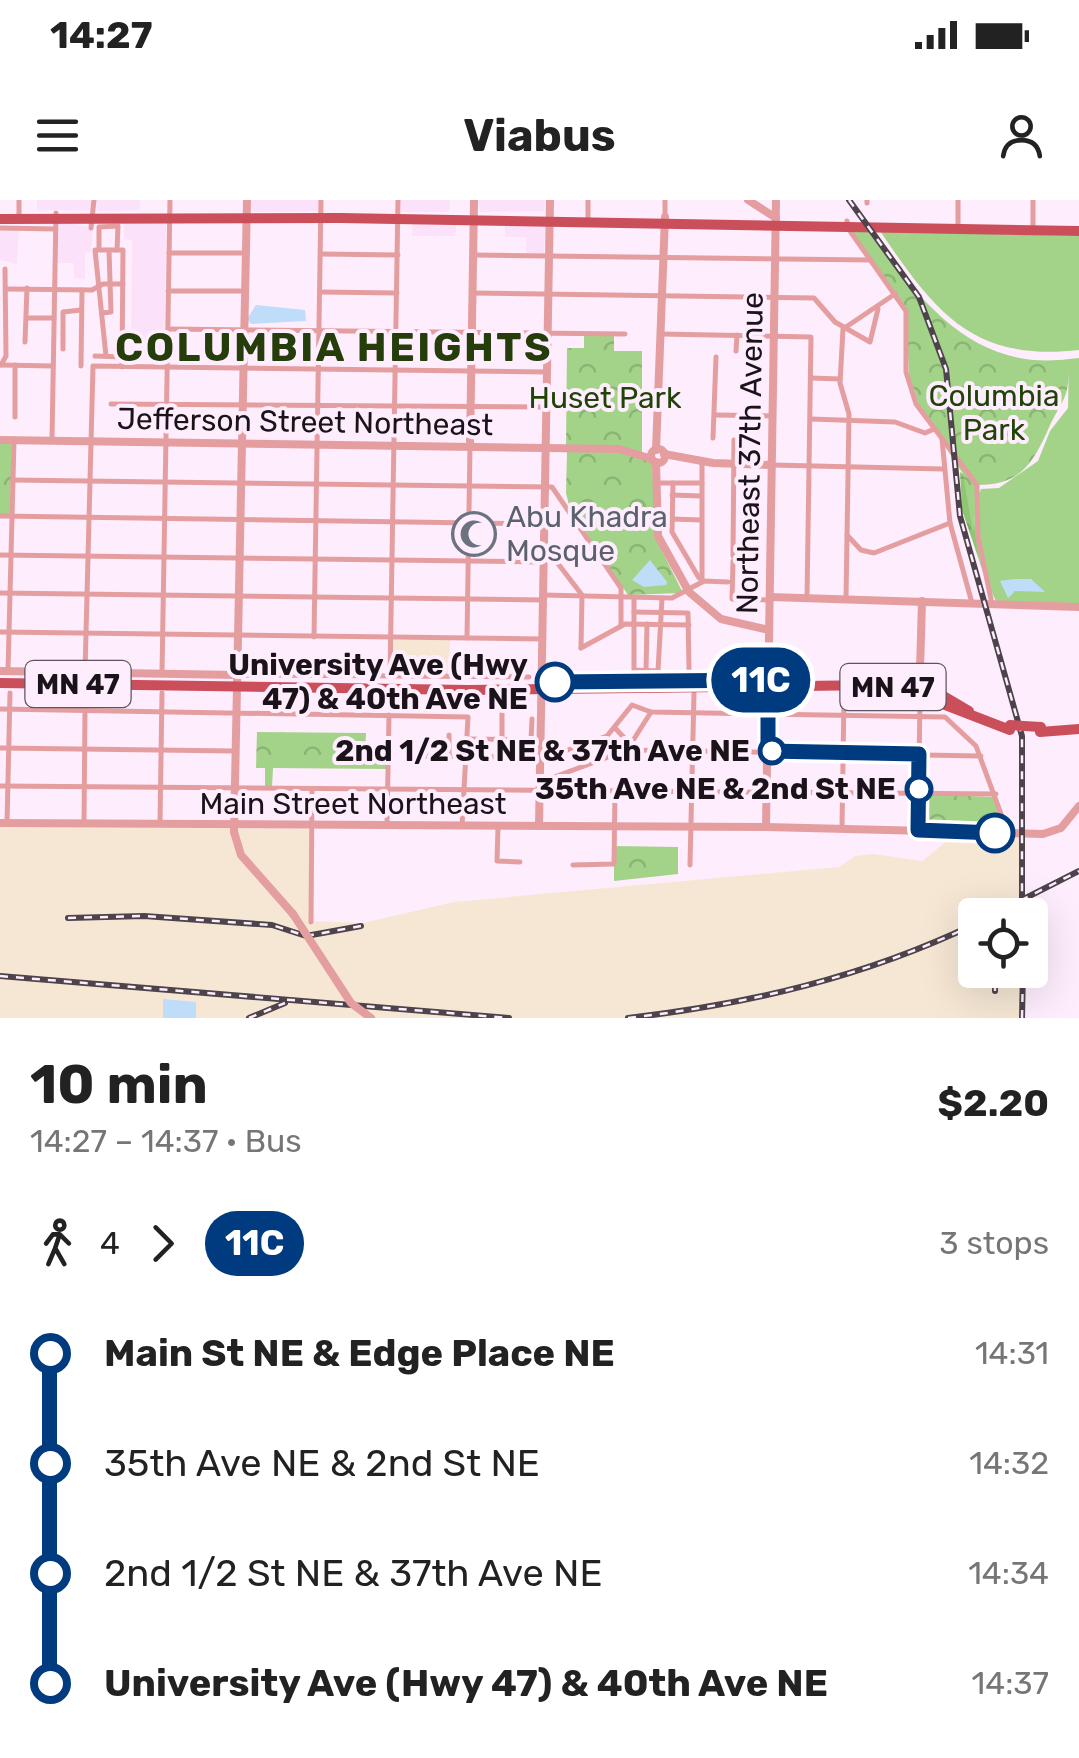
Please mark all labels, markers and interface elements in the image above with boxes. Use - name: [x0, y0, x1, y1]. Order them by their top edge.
- text: 14:27: [50, 12, 152, 58]
- icon: menu: [30, 108, 85, 163]
- icon: person: [994, 108, 1049, 163]
- text: Viabus: [463, 109, 616, 162]
- street label: Northeast 37th Avenue: [729, 292, 771, 614]
- district label: COLUMBIA HEIGHTS: [115, 324, 553, 371]
- park label: Columbia Park: [929, 378, 1059, 448]
- park label: Huset Park: [529, 380, 682, 416]
- street label: Jefferson Street Northeast: [117, 401, 494, 443]
- place label: Abu Khadra Mosque: [506, 499, 668, 569]
- mosque icon: Abu Khadra Mosque: [451, 511, 497, 557]
- place label: University Ave (Hwy 47) & 40th Ave NE: [228, 647, 528, 717]
- line badge: 11C: [704, 648, 818, 712]
- text: 11C: [731, 659, 791, 701]
- road number: MN 47: [26, 661, 130, 707]
- marker: University Ave (Hwy 47) & 40th Ave NE: [536, 663, 574, 701]
- road number: MN 47: [840, 664, 946, 710]
- place label: 2nd 1/2 St NE & 37th Ave NE: [335, 733, 750, 769]
- marker: 2nd 1/2 St NE & 37th Ave NE: [759, 738, 785, 764]
- place label: 35th Ave NE & 2nd St NE: [535, 771, 896, 807]
- marker: 35th Ave NE & 2nd St NE: [906, 776, 932, 802]
- street label: Main Street Northeast: [199, 786, 507, 822]
- unlabelled marker: [976, 814, 1014, 852]
- map controls: [958, 898, 1048, 988]
- button: locate: [958, 898, 1048, 988]
- text: 10 min: [30, 1052, 208, 1117]
- text: $2.20: [938, 1080, 1049, 1126]
- text: 14:27 – 14:37 · Bus: [30, 1122, 302, 1160]
- icon: walk: [30, 1216, 85, 1271]
- icon: forward: [135, 1216, 190, 1271]
- text: 11C: [225, 1222, 284, 1264]
- text: 4: [100, 1224, 120, 1262]
- text: 3 stops: [939, 1224, 1049, 1262]
- text: Main St NE & Edge Place NE: [104, 1330, 615, 1376]
- text: 14:31: [975, 1334, 1049, 1372]
- text: 35th Ave NE & 2nd St NE: [104, 1440, 540, 1486]
- text: 14:32: [969, 1444, 1049, 1482]
- text: 2nd 1/2 St NE & 37th Ave NE: [104, 1550, 602, 1596]
- text: 14:34: [968, 1554, 1049, 1592]
- text: University Ave (Hwy 47) & 40th Ave NE: [104, 1660, 828, 1706]
- text: 14:37: [972, 1664, 1049, 1702]

